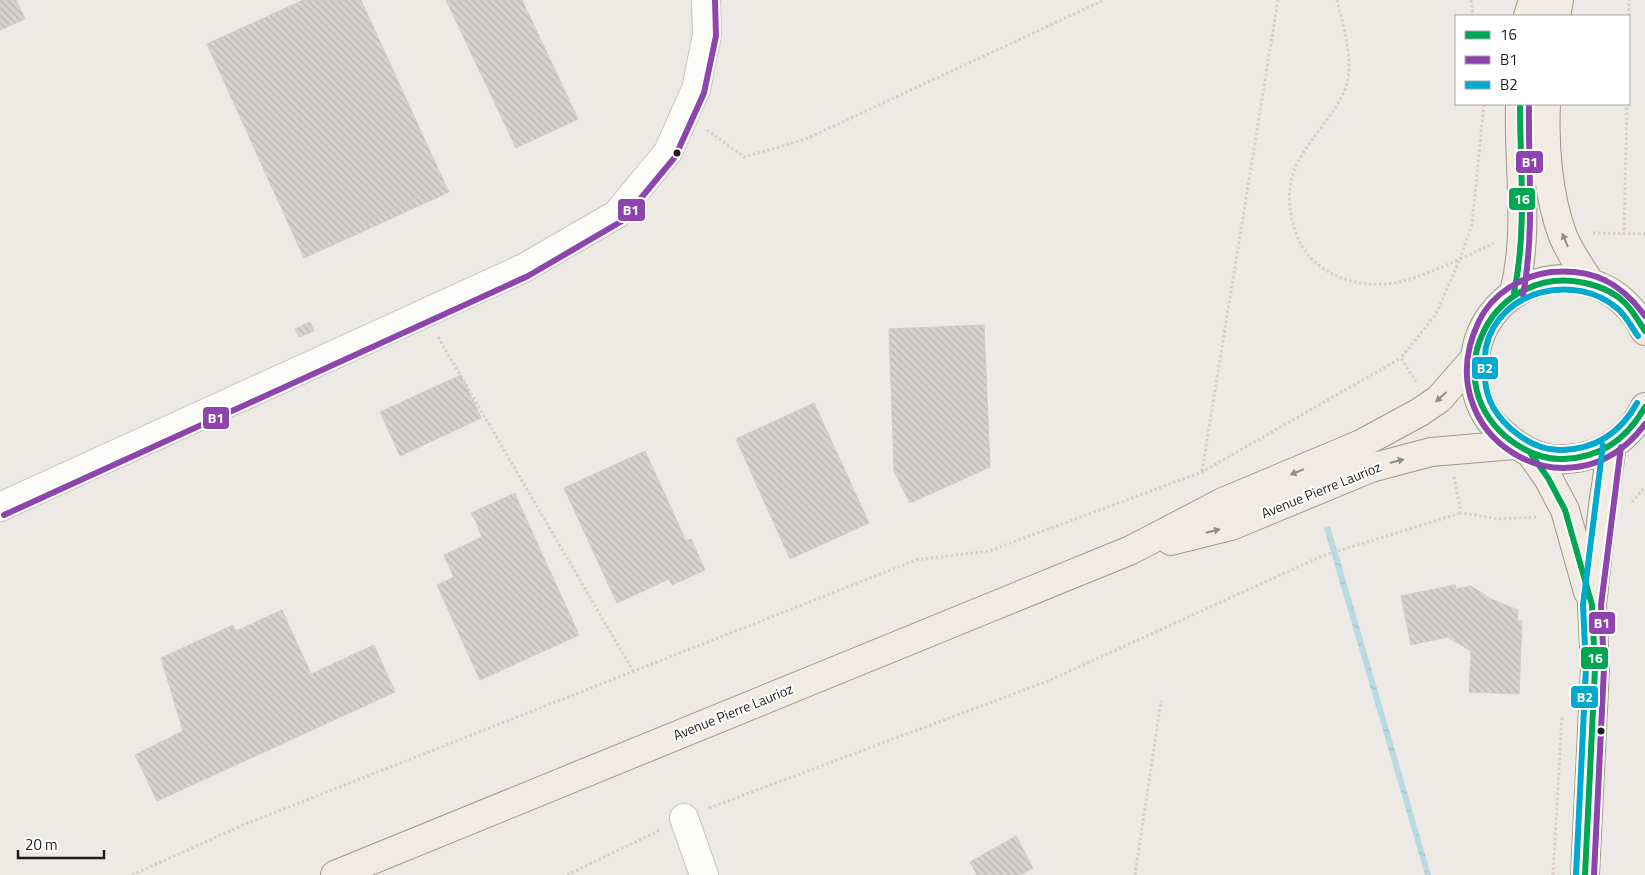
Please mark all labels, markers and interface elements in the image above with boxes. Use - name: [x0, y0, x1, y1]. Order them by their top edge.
- legend: [1455, 15, 1630, 105]
- text: 16: [1500, 23, 1517, 46]
- text: B1: [1500, 48, 1518, 71]
- text: B2: [1500, 73, 1518, 96]
- unlabelled marker: [672, 148, 682, 158]
- line badge: B1: [1515, 150, 1544, 174]
- text: B1: [1522, 151, 1538, 172]
- line badge: 16: [1508, 187, 1536, 211]
- text: 16: [1514, 188, 1530, 209]
- line badge: B1: [617, 198, 646, 222]
- text: B1: [623, 199, 639, 220]
- one-way arrow: [1561, 233, 1569, 248]
- line badge: B2: [1471, 356, 1499, 380]
- text: B2: [1477, 357, 1493, 378]
- one-way arrow: [1435, 391, 1447, 403]
- line badge: B1: [202, 406, 230, 430]
- text: B1: [208, 407, 224, 428]
- street label: Avenue Pierre Laurioz: [1258, 456, 1384, 523]
- one-way arrow: [1389, 457, 1405, 465]
- one-way arrow: [1289, 468, 1304, 476]
- one-way arrow: [1205, 526, 1220, 534]
- line badge: B1: [1588, 611, 1616, 635]
- text: B1: [1594, 612, 1610, 633]
- line badge: 16: [1580, 646, 1609, 670]
- text: 16: [1587, 647, 1603, 668]
- street label: Avenue Pierre Laurioz: [670, 678, 796, 745]
- line badge: B2: [1570, 685, 1599, 709]
- text: B2: [1577, 686, 1593, 707]
- unlabelled marker: [1596, 726, 1606, 736]
- scale bar: [18, 828, 104, 860]
- text: 20 m: [25, 833, 58, 856]

